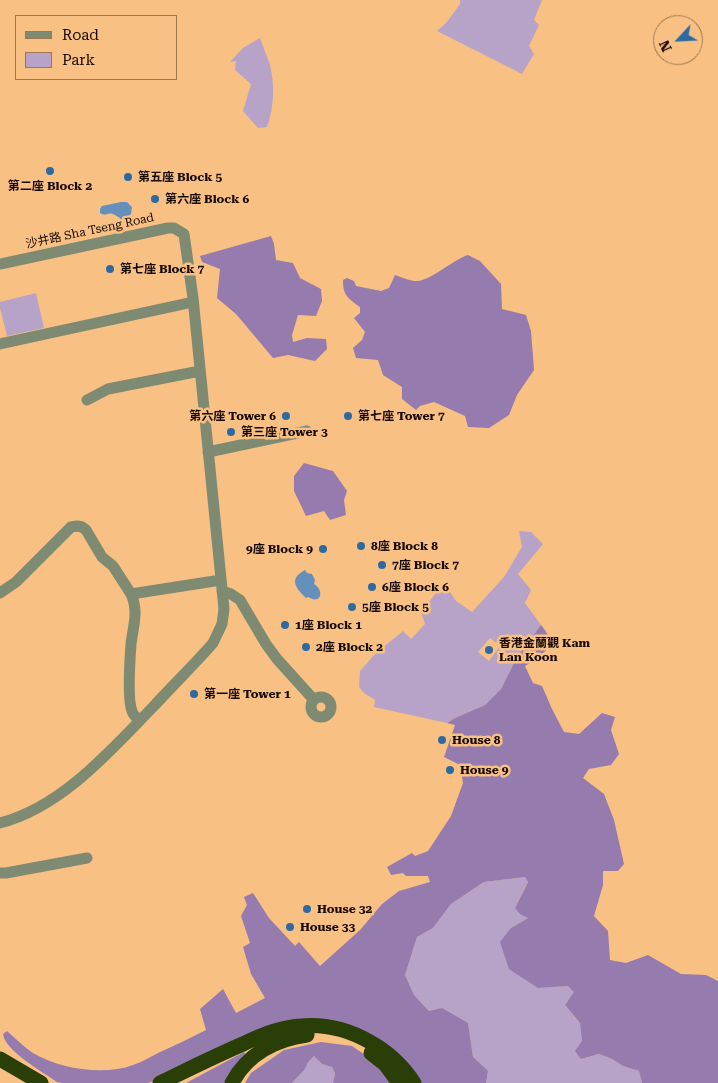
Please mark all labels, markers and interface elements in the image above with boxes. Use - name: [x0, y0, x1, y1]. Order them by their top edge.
- legend: [15, 15, 178, 80]
- north arrow: [653, 15, 703, 65]
- text: Road: [62, 26, 99, 44]
- text: N: [656, 38, 675, 54]
- text: Park: [62, 51, 95, 69]
- marker: 第二座 Block 2: [44, 165, 56, 177]
- place label: 第五座 Block 5: [138, 170, 222, 184]
- marker: 第五座 Block 5: [122, 171, 134, 183]
- place label: 第二座 Block 2: [8, 179, 92, 193]
- place label: 第六座 Block 6: [165, 192, 249, 206]
- marker: 第六座 Block 6: [149, 193, 161, 205]
- street label: 沙井路 Sha Tseng Road: [25, 210, 155, 252]
- place label: 第七座 Block 7: [120, 262, 204, 276]
- marker: 第七座 Block 7: [104, 263, 116, 275]
- place label: 第六座 Tower 6: [189, 409, 276, 423]
- place label: 第七座 Tower 7: [358, 409, 445, 423]
- marker: 第六座 Tower 6: [280, 410, 292, 422]
- marker: 第七座 Tower 7: [342, 410, 354, 422]
- place label: 第三座 Tower 3: [241, 425, 328, 439]
- marker: 第三座 Tower 3: [225, 426, 237, 438]
- place label: 8座 Block 8: [371, 539, 438, 553]
- marker: 8座 Block 8: [355, 540, 367, 552]
- place label: 9座 Block 9: [246, 542, 313, 556]
- marker: 9座 Block 9: [317, 543, 329, 555]
- place label: 7座 Block 7: [392, 558, 459, 572]
- marker: 7座 Block 7: [376, 559, 388, 571]
- place label: 6座 Block 6: [382, 580, 449, 594]
- marker: 6座 Block 6: [366, 581, 378, 593]
- place label: 5座 Block 5: [362, 600, 429, 614]
- marker: 5座 Block 5: [346, 601, 358, 613]
- place label: 1座 Block 1: [295, 618, 362, 632]
- marker: 1座 Block 1: [279, 619, 291, 631]
- place label: 香港金蘭觀 Kam Lan Koon: [499, 636, 590, 664]
- place label: 2座 Block 2: [316, 640, 383, 654]
- marker: 2座 Block 2: [300, 641, 312, 653]
- marker: 香港金蘭觀 Kam Lan Koon: [483, 644, 495, 656]
- place label: 第一座 Tower 1: [204, 687, 291, 701]
- marker: 第一座 Tower 1: [188, 688, 200, 700]
- place label: House 8: [452, 733, 500, 747]
- marker: House 8: [436, 734, 448, 746]
- place label: House 9: [460, 763, 508, 777]
- marker: House 9: [444, 764, 456, 776]
- place label: House 32: [317, 902, 372, 916]
- marker: House 32: [301, 903, 313, 915]
- place label: House 33: [300, 920, 355, 934]
- marker: House 33: [284, 921, 296, 933]

